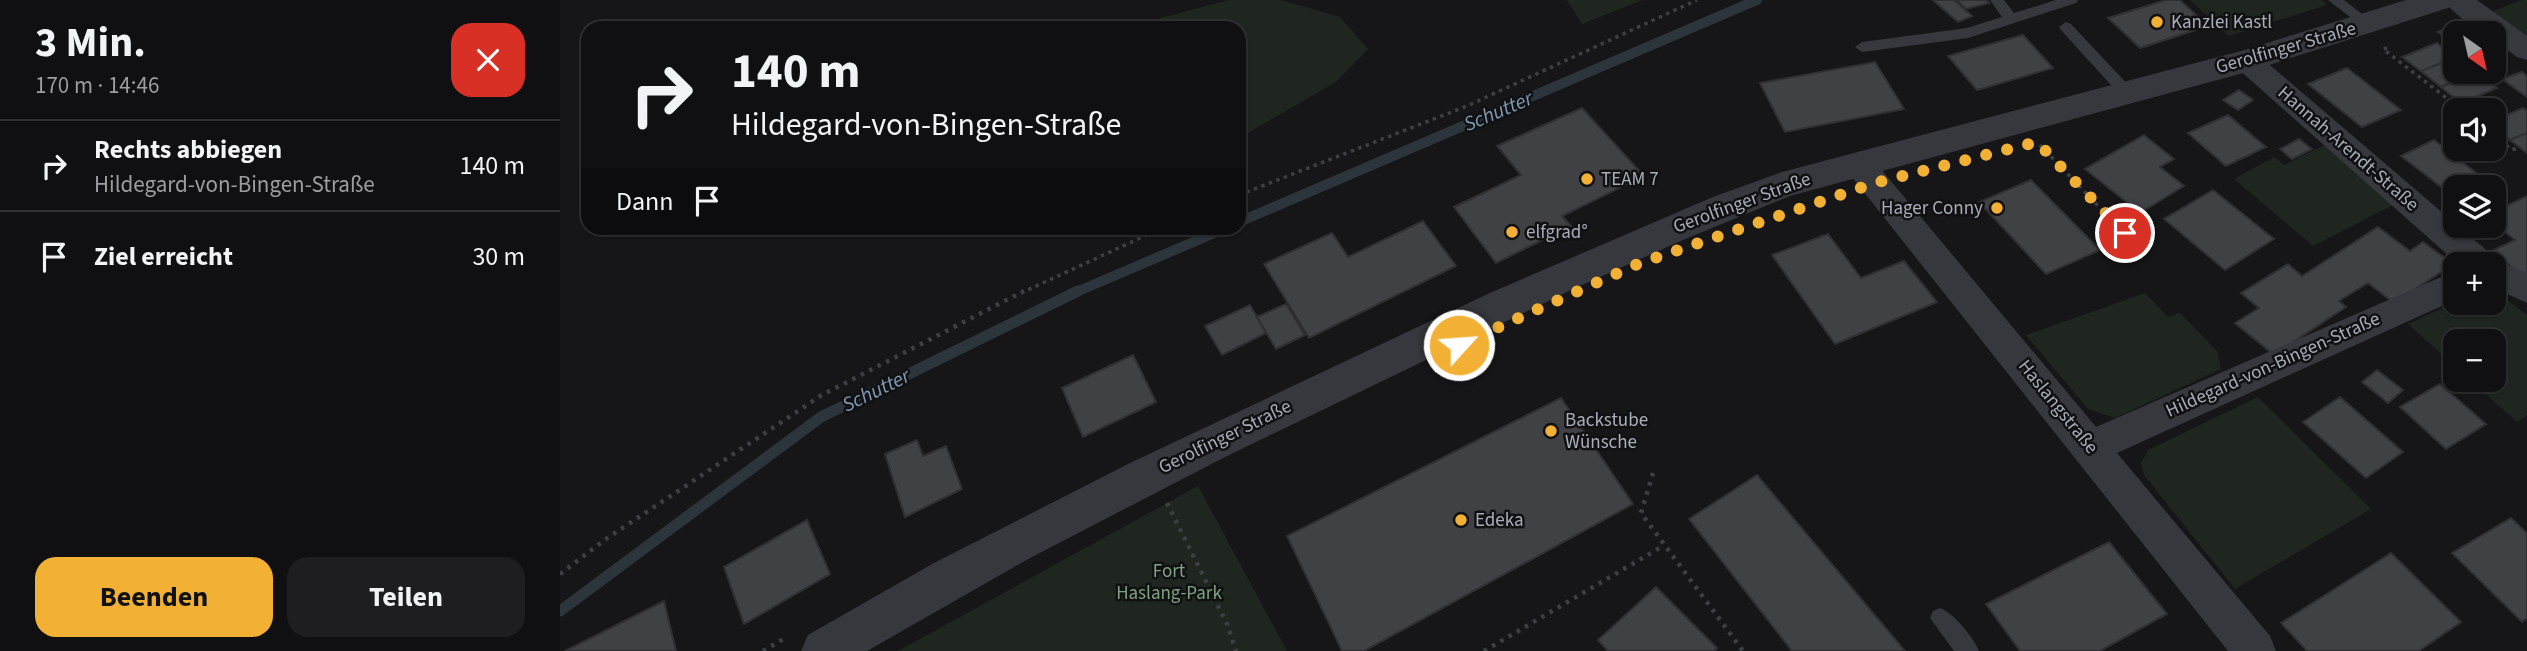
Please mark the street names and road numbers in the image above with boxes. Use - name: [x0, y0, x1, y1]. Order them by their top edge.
- street label: Gerolfinger Straße: [2213, 15, 2359, 81]
- street label: Hannah-Arendt-Straße: [2271, 80, 2425, 218]
- street label: Gerolfinger Straße: [1669, 166, 1815, 240]
- street label: Hildegard-von-Bingen-Straße: [2162, 306, 2384, 424]
- street label: Haslangstraße: [2012, 354, 2104, 460]
- street label: Gerolfinger Straße: [1154, 393, 1296, 481]

